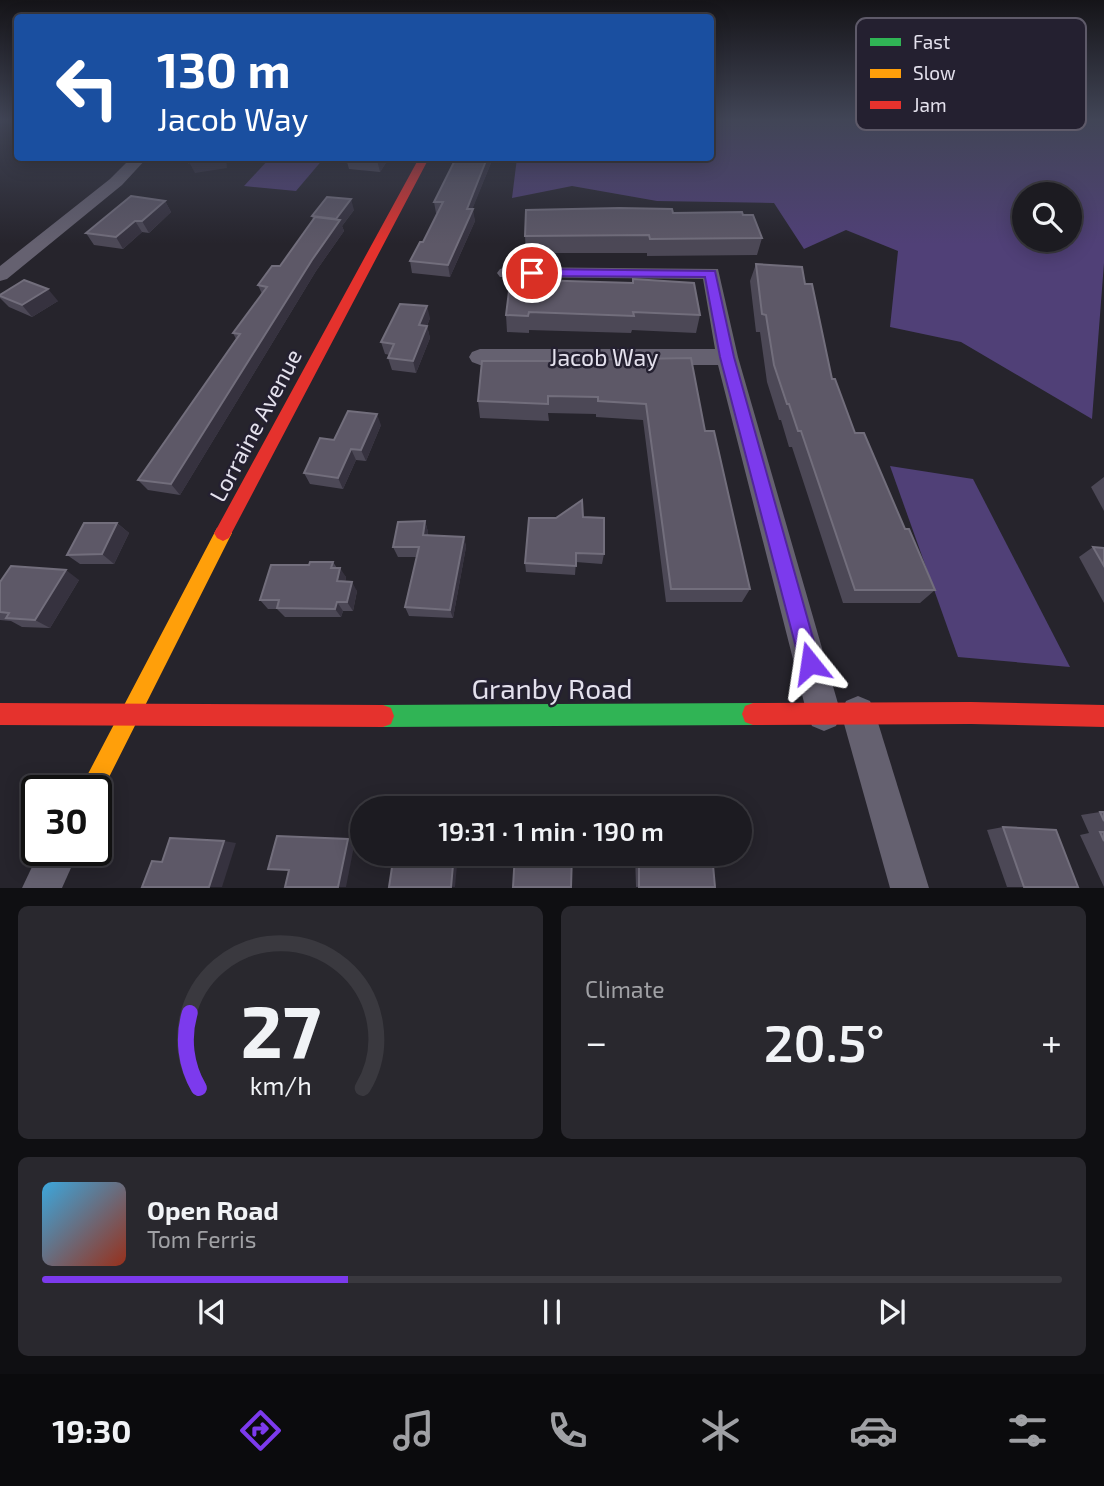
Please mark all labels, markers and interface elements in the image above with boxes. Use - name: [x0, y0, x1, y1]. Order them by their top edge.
- legend: [856, 18, 1086, 130]
- text: Fast: [913, 30, 950, 53]
- text: 130 m: [157, 39, 291, 98]
- icon: left: [42, 42, 133, 133]
- text: Slow: [913, 61, 956, 84]
- text: Jam: [913, 93, 947, 116]
- text: Jacob Way: [157, 99, 308, 137]
- map controls: [1012, 182, 1082, 252]
- button: search: [1012, 182, 1082, 252]
- pin: [502, 243, 562, 303]
- icon: arrive: [513, 254, 551, 292]
- street label: Jacob Way: [550, 343, 658, 371]
- street label: Lorraine Avenue: [203, 344, 307, 506]
- position arrow: [773, 626, 847, 700]
- street label: Granby Road: [471, 671, 633, 705]
- speed limit sign: 30: [21, 775, 112, 866]
- text: 19:31 · 1 min · 190 m: [438, 815, 664, 846]
- text: Climate: [585, 975, 665, 1003]
- text: 27: [240, 986, 321, 1074]
- text: 20.5°: [764, 1010, 885, 1072]
- text: −: [585, 1018, 607, 1064]
- text: +: [1041, 1018, 1062, 1064]
- text: km/h: [249, 1070, 312, 1100]
- text: Open Road: [147, 1194, 279, 1225]
- text: Tom Ferris: [147, 1225, 256, 1253]
- icon: previous: [193, 1293, 231, 1331]
- icon: pause: [533, 1293, 571, 1331]
- icon: next: [873, 1293, 911, 1331]
- icon: directions: [236, 1406, 285, 1455]
- icon: music: [389, 1406, 438, 1455]
- icon: phone: [543, 1406, 592, 1455]
- icon: climate: [696, 1406, 745, 1455]
- icon: car: [849, 1406, 898, 1455]
- icon: filters: [1003, 1406, 1052, 1455]
- text: 19:30: [52, 1411, 131, 1449]

